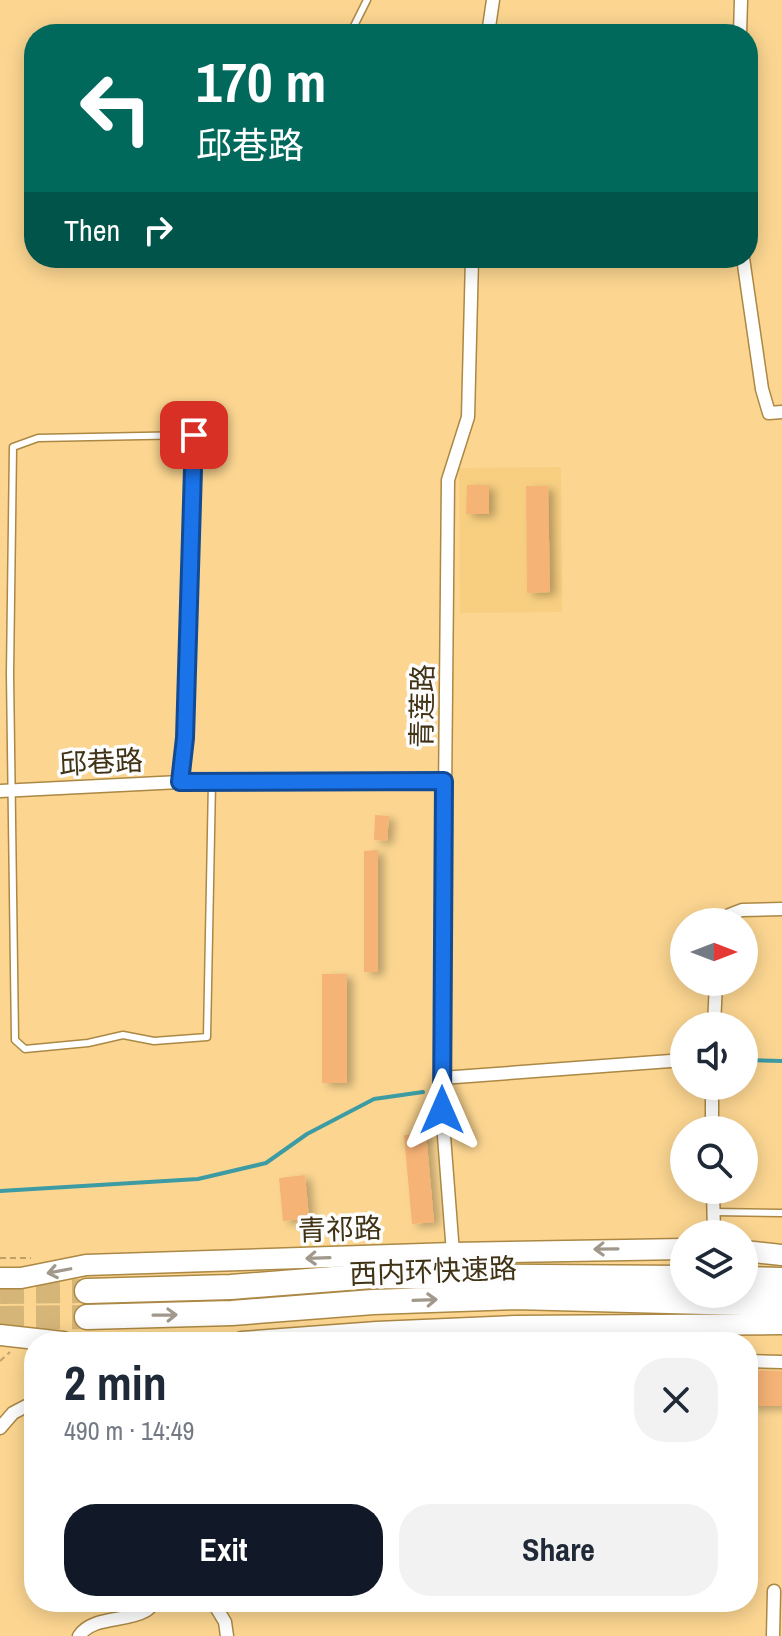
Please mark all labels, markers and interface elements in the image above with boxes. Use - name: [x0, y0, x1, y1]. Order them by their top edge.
- text: 170 m: [196, 44, 326, 119]
- icon: left: [64, 56, 168, 160]
- text: 邱巷路: [196, 121, 304, 169]
- icon: right: [136, 208, 180, 252]
- text: Then: [64, 210, 120, 250]
- pin: [160, 401, 228, 469]
- icon: arrive: [172, 413, 216, 457]
- street label: 青莲路: [402, 664, 442, 748]
- street label: 邱巷路: [58, 741, 144, 783]
- north arrow: [670, 908, 758, 996]
- map controls: [670, 908, 758, 1308]
- button: sound: [670, 1012, 758, 1100]
- position arrow: [400, 1068, 484, 1152]
- button: search: [670, 1116, 758, 1204]
- street label: 青祁路: [297, 1209, 383, 1249]
- button: layers: [670, 1220, 758, 1308]
- one-way arrow: [593, 1242, 620, 1257]
- street label: 西内环快速路: [348, 1249, 518, 1293]
- one-way arrow: [305, 1251, 332, 1266]
- one-way arrow: [47, 1264, 72, 1279]
- one-way arrow: [411, 1293, 438, 1308]
- one-way arrow: [151, 1307, 178, 1323]
- text: 2 min: [64, 1350, 167, 1415]
- button: close: [634, 1358, 718, 1442]
- text: 490 m · 14:49: [64, 1413, 194, 1448]
- button: Exit: [64, 1504, 383, 1596]
- button: Share: [399, 1504, 718, 1596]

